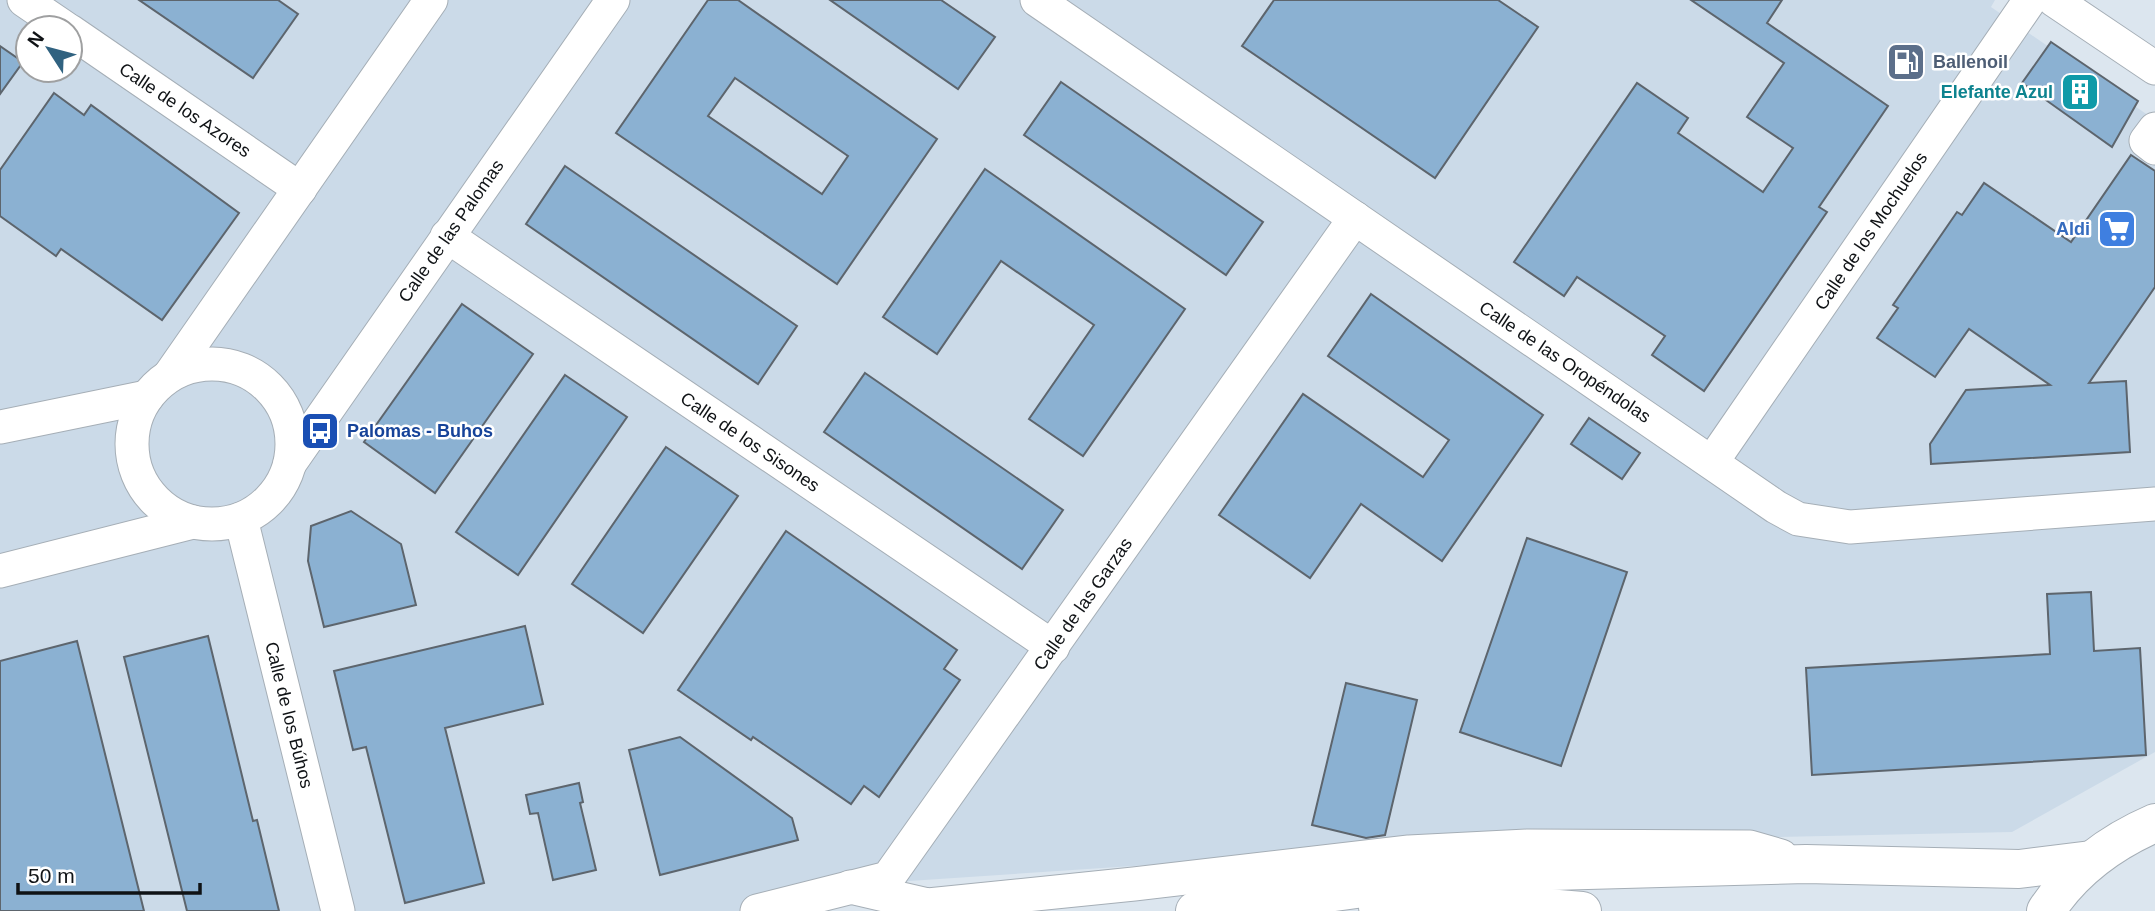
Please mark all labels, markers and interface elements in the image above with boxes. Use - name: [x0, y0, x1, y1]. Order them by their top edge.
- north arrow: [14, 14, 84, 84]
- text: N: [23, 28, 48, 51]
- fuel station icon: Ballenoil: [1885, 41, 1927, 83]
- place label: Ballenoil: [1933, 52, 2008, 72]
- street label: Calle de los Azores: [116, 59, 254, 161]
- building icon: Elefante Azul: [2059, 71, 2101, 113]
- place label: Elefante Azul: [1941, 82, 2053, 102]
- street label: Calle de los Mochuelos: [1811, 148, 1931, 314]
- street label: Calle de las Palomas: [394, 156, 508, 306]
- supermarket icon: Aldi: [2096, 208, 2138, 250]
- place label: Aldi: [2056, 219, 2090, 239]
- street label: Calle de las Oropéndolas: [1476, 297, 1654, 427]
- street label: Calle de los Sisones: [677, 388, 823, 496]
- bus stop icon: Palomas - Buhos: [299, 410, 341, 452]
- place label: Palomas - Buhos: [347, 421, 493, 441]
- street label: Calle de las Garzas: [1030, 534, 1136, 674]
- street label: Calle de los Búhos: [261, 640, 317, 790]
- scale bar: [18, 852, 200, 896]
- text: 50 m: [28, 864, 75, 887]

